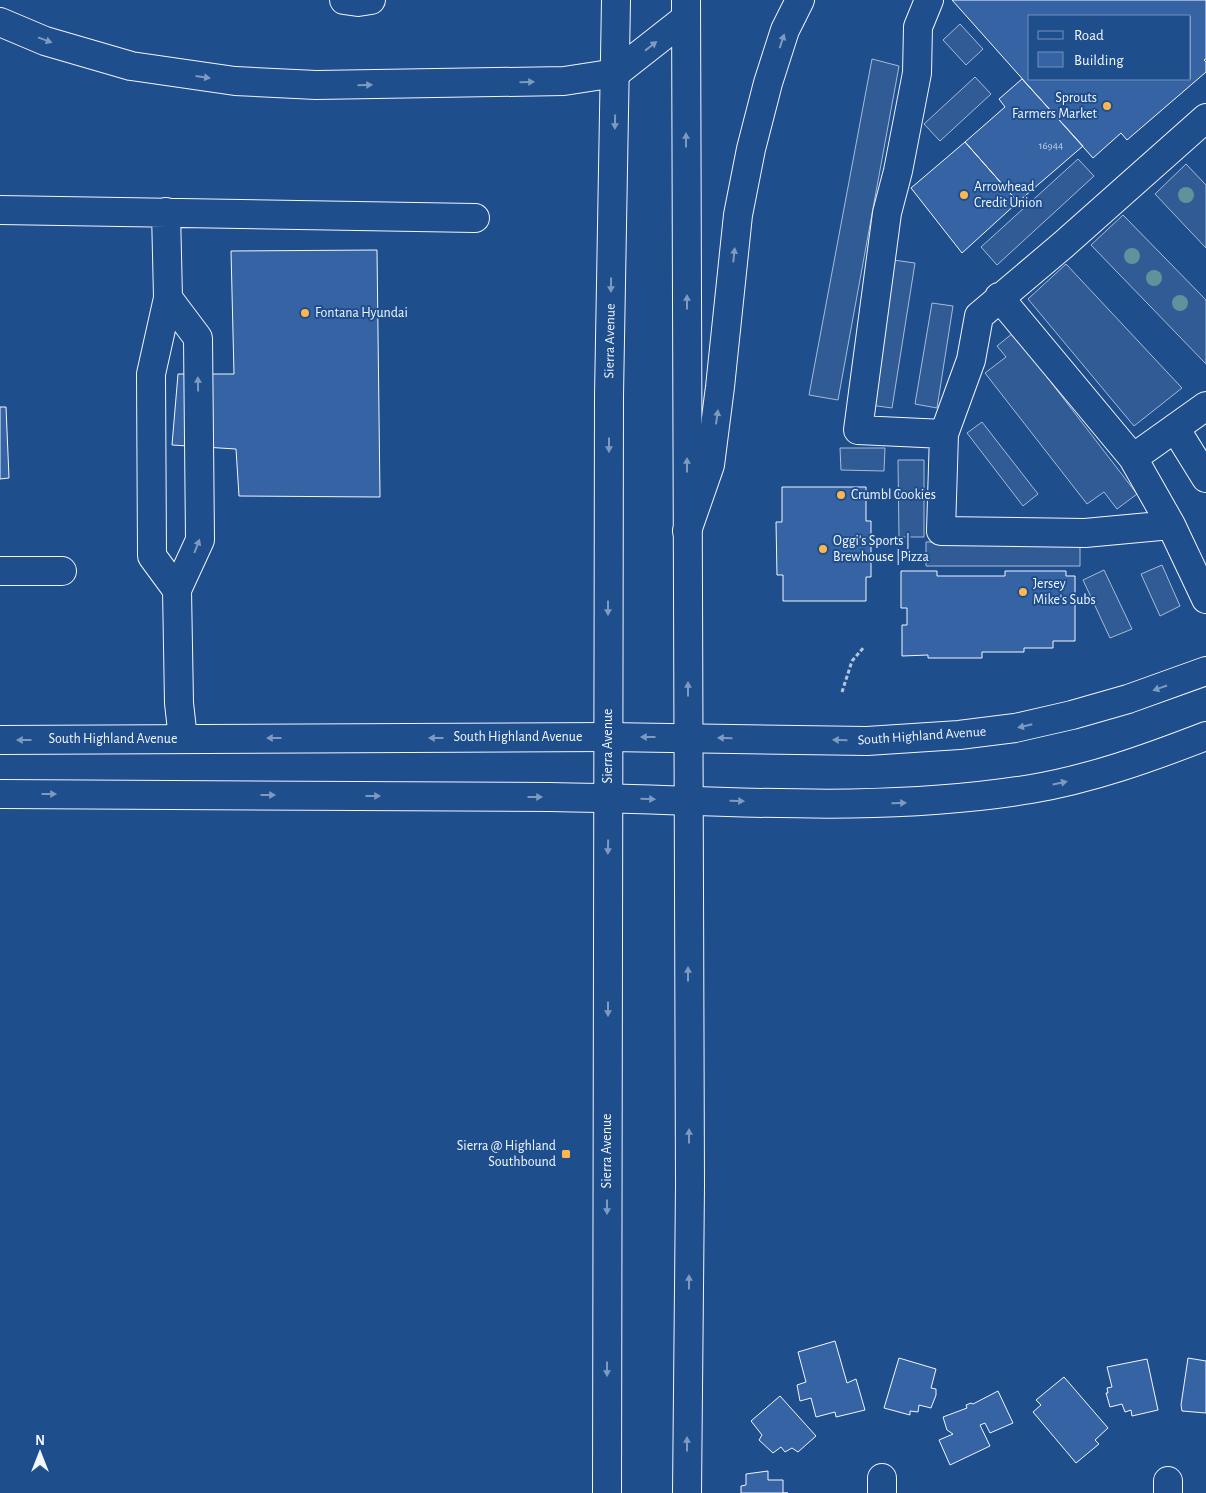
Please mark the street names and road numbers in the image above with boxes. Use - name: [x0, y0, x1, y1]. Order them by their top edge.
- street label: Sierra Avenue: [602, 303, 618, 379]
- street label: Sierra Avenue: [601, 709, 615, 783]
- street label: South Highland Avenue: [857, 725, 987, 747]
- street label: South Highland Avenue: [454, 730, 582, 744]
- street label: South Highland Avenue: [49, 732, 177, 746]
- street label: Sierra Avenue: [600, 1114, 614, 1188]

